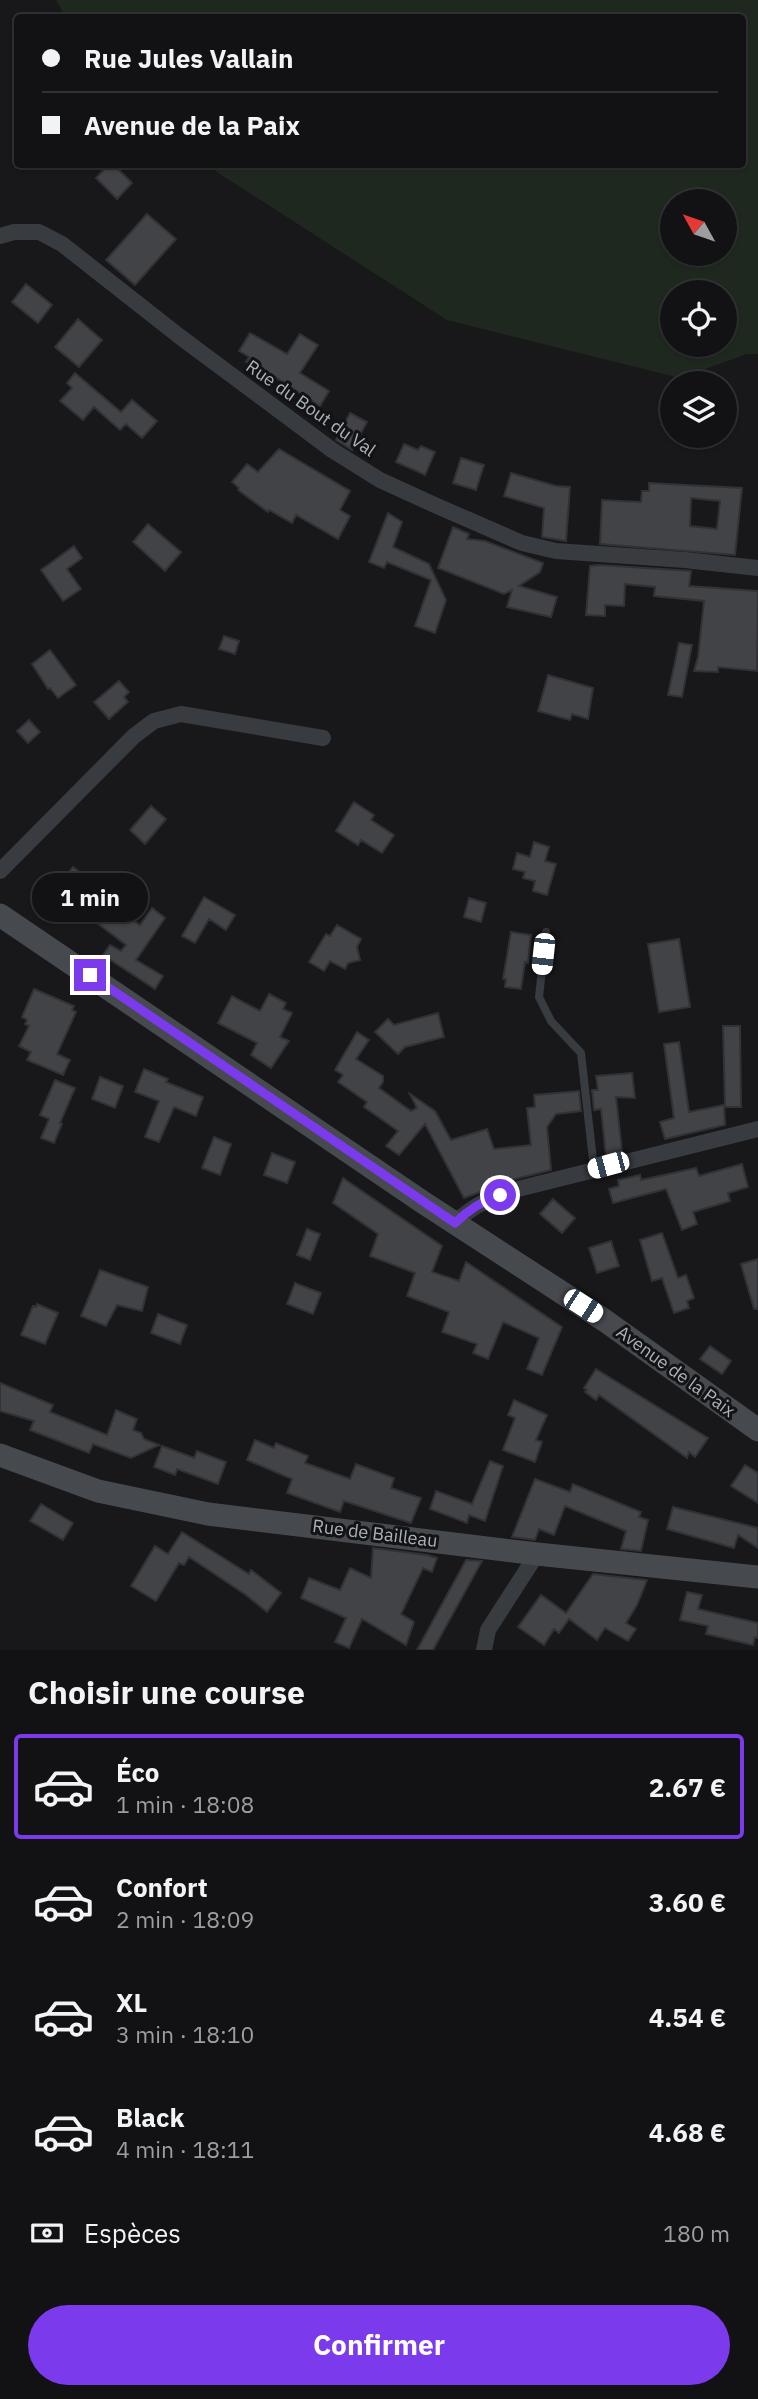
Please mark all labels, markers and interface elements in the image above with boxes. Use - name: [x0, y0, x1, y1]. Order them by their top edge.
- text: Rue Jules Vallain: [84, 41, 293, 75]
- text: Avenue de la Paix: [84, 108, 300, 142]
- north arrow: [660, 189, 737, 266]
- map controls: [660, 189, 737, 448]
- button: locate: [660, 280, 737, 357]
- street label: Rue du Bout du Val: [242, 355, 380, 461]
- button: layers: [660, 371, 737, 448]
- callout: 1 min: [32, 874, 148, 922]
- text: 1 min: [60, 882, 120, 912]
- car: [531, 932, 556, 976]
- route end: [74, 959, 106, 991]
- car: [585, 1149, 632, 1181]
- route start: [484, 1179, 516, 1211]
- car: [560, 1286, 607, 1326]
- street label: Avenue de la Paix: [612, 1320, 740, 1422]
- street label: Rue de Bailleau: [311, 1514, 439, 1552]
- text: Choisir une course: [28, 1671, 305, 1713]
- icon: car: [32, 1755, 95, 1818]
- text: Éco: [116, 1755, 160, 1789]
- text: 2.67 €: [649, 1770, 726, 1804]
- text: 1 min · 18:08: [116, 1789, 254, 1819]
- icon: car: [32, 1870, 95, 1933]
- text: Confort: [116, 1870, 208, 1904]
- text: 3.60 €: [649, 1885, 726, 1919]
- text: 2 min · 18:09: [116, 1904, 254, 1934]
- icon: car: [32, 1985, 95, 2048]
- text: XL: [116, 1985, 147, 2019]
- text: 4.54 €: [649, 2000, 726, 2034]
- text: 3 min · 18:10: [116, 2019, 254, 2049]
- icon: car: [32, 2100, 95, 2163]
- text: Black: [116, 2100, 184, 2134]
- text: 4.68 €: [649, 2115, 726, 2149]
- text: 4 min · 18:11: [116, 2134, 254, 2164]
- icon: cash: [28, 2214, 66, 2252]
- text: Espèces: [84, 2216, 181, 2250]
- text: 180 m: [663, 2218, 730, 2248]
- button: Confirmer: [28, 2305, 730, 2385]

